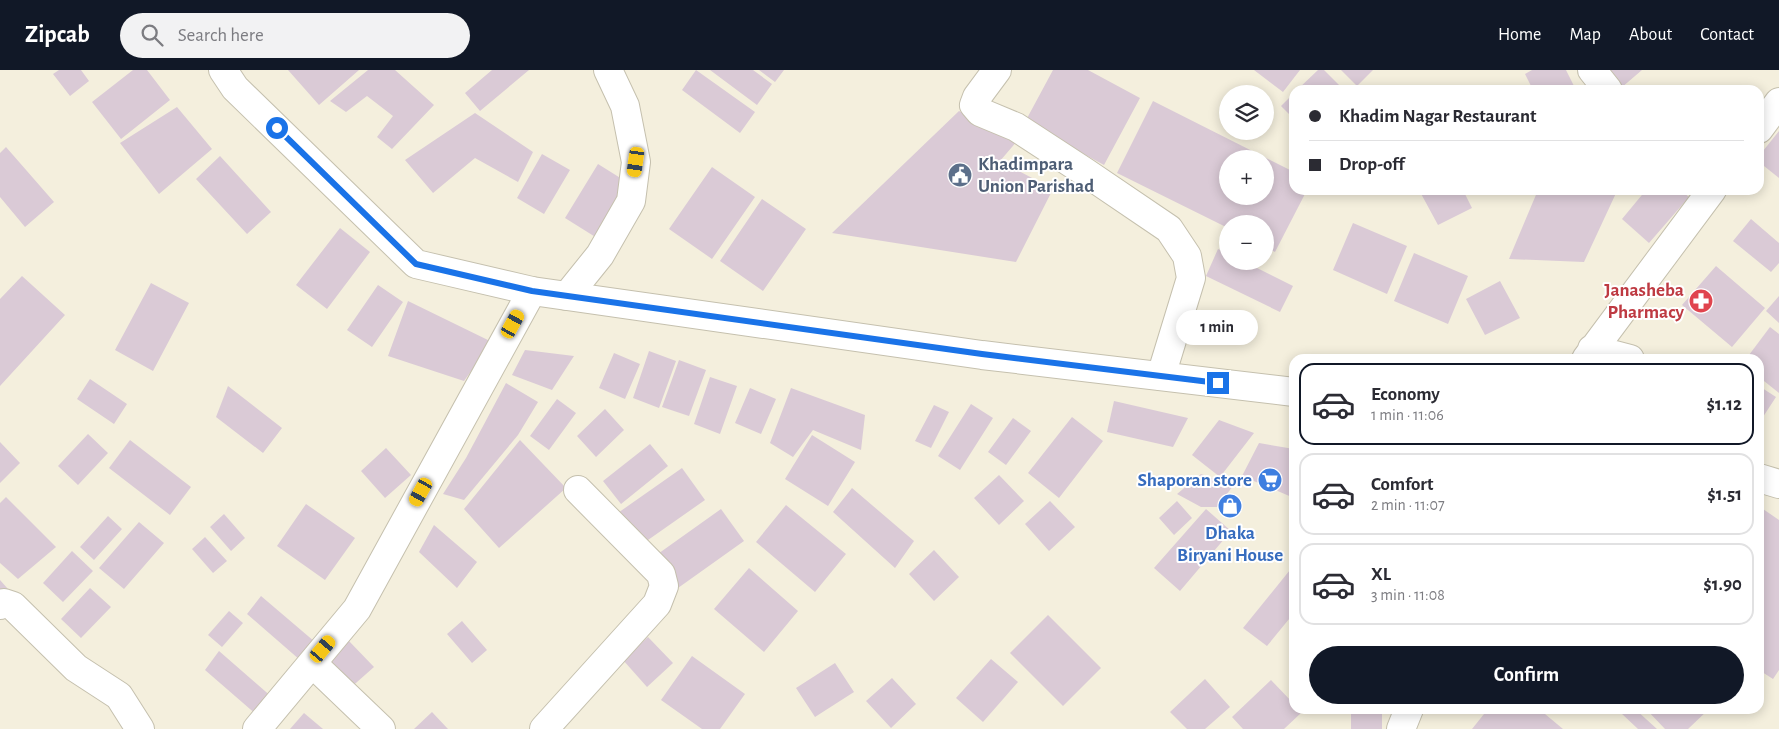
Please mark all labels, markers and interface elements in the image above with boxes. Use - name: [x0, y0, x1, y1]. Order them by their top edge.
- search box: [120, 13, 470, 58]
- icon: search: [138, 21, 166, 49]
- text: Zipcab: [25, 23, 90, 47]
- text: Search here: [178, 26, 264, 45]
- text: Home: [1498, 26, 1541, 44]
- text: Map: [1569, 26, 1601, 44]
- text: About: [1629, 26, 1672, 44]
- text: Contact: [1700, 26, 1754, 44]
- map controls: [1219, 85, 1274, 270]
- button: layers: [1219, 85, 1274, 140]
- text: Khadim Nagar Restaurant: [1339, 107, 1536, 126]
- route start: [266, 117, 288, 139]
- car: [626, 146, 645, 178]
- button: +: [1219, 150, 1274, 205]
- place label: Khadimpara Union Parishad: [978, 155, 1094, 196]
- text: Drop-off: [1339, 155, 1404, 174]
- public building icon: Khadimpara Union Parishad: [947, 162, 973, 188]
- button: −: [1219, 215, 1274, 270]
- place label: Janasheba Pharmacy: [1604, 281, 1684, 322]
- pharmacy icon: Janasheba Pharmacy: [1688, 288, 1714, 314]
- car: [499, 307, 526, 341]
- callout: 1 min: [1177, 310, 1259, 346]
- text: 1 min: [1200, 319, 1234, 335]
- route end: [1207, 372, 1229, 394]
- icon: car: [1311, 382, 1356, 427]
- text: Economy: [1371, 385, 1440, 404]
- text: $1.12: [1706, 395, 1742, 414]
- text: 1 min · 11:06: [1371, 407, 1444, 423]
- supermarket icon: Shaporan store: [1257, 467, 1283, 493]
- place label: Shaporan store: [1137, 471, 1252, 490]
- icon: car: [1311, 472, 1356, 517]
- car: [407, 475, 434, 509]
- text: Comfort: [1371, 475, 1433, 494]
- text: $1.51: [1707, 485, 1742, 504]
- shop icon: Dhaka Biryani House: [1217, 493, 1243, 519]
- text: 2 min · 11:07: [1371, 497, 1445, 513]
- place label: Dhaka Biryani House: [1177, 524, 1283, 565]
- icon: car: [1311, 562, 1356, 607]
- text: XL: [1371, 565, 1391, 584]
- text: $1.90: [1703, 575, 1742, 594]
- text: 3 min · 11:08: [1371, 587, 1445, 603]
- car: [307, 633, 338, 665]
- button: Confirm: [1309, 646, 1744, 704]

